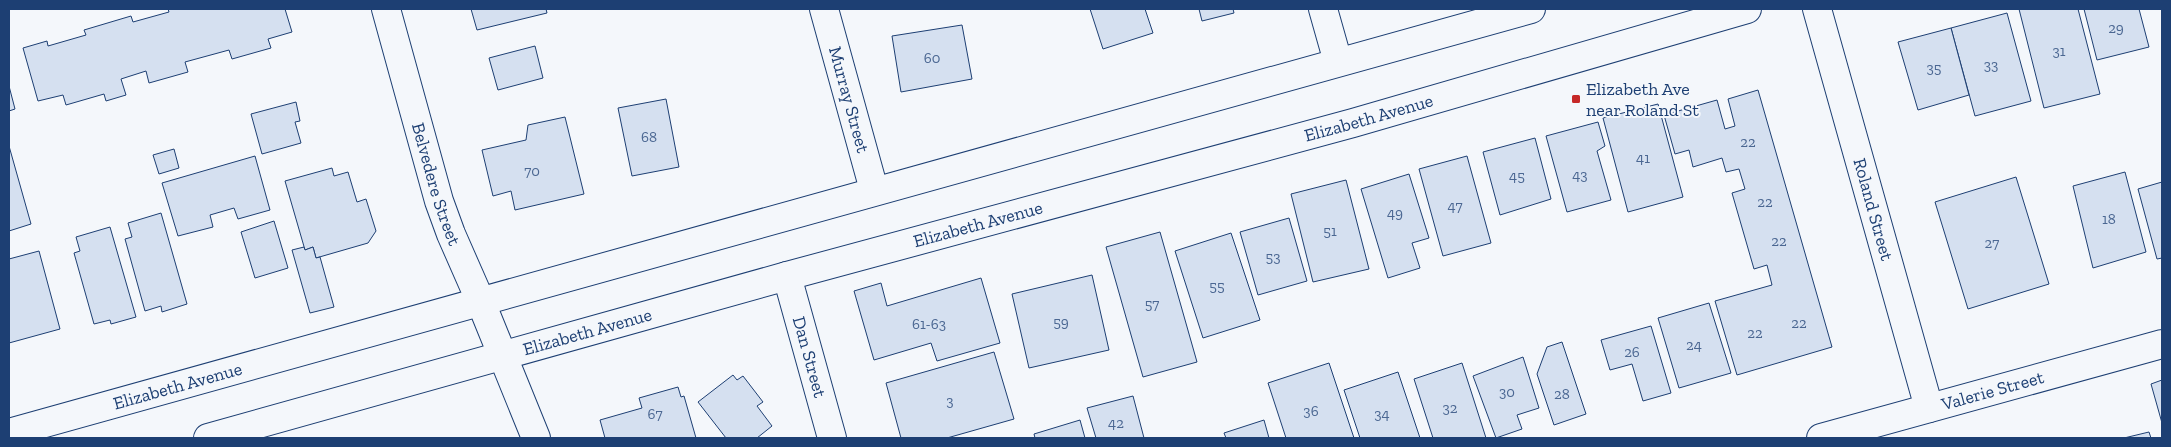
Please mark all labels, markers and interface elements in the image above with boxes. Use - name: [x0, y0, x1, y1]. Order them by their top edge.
- house number: 29: [2108, 19, 2124, 37]
- house number: 31: [2052, 42, 2066, 60]
- street label: Murray Street: [824, 44, 874, 156]
- house number: 60: [924, 49, 940, 67]
- house number: 33: [1984, 56, 1998, 74]
- house number: 35: [1926, 59, 1942, 77]
- place label: Elizabeth Ave near Roland St: [1586, 78, 1699, 121]
- street label: Elizabeth Avenue: [1302, 89, 1436, 147]
- marker: Elizabeth Ave near Roland St: [1570, 93, 1582, 105]
- street label: Belvedere Street: [407, 120, 466, 249]
- house number: 68: [641, 128, 657, 146]
- house number: 22: [1740, 133, 1756, 151]
- house number: 41: [1636, 149, 1650, 167]
- street label: Roland Street: [1848, 156, 1898, 263]
- house number: 70: [524, 162, 540, 180]
- house number: 43: [1572, 166, 1588, 184]
- house number: 45: [1509, 167, 1525, 185]
- house number: 22: [1757, 193, 1773, 211]
- street label: Elizabeth Avenue: [911, 196, 1045, 252]
- house number: 47: [1448, 197, 1462, 215]
- house number: 49: [1387, 204, 1403, 222]
- house number: 18: [2102, 210, 2116, 228]
- house number: 51: [1323, 222, 1337, 240]
- house number: 22: [1771, 232, 1787, 250]
- house number: 27: [1985, 234, 1999, 252]
- house number: 53: [1265, 248, 1281, 266]
- house number: 55: [1209, 277, 1225, 295]
- house number: 57: [1145, 295, 1159, 313]
- street label: Elizabeth Avenue: [521, 303, 654, 360]
- house number: 59: [1053, 313, 1069, 331]
- street label: Dan Street: [788, 314, 831, 400]
- house number: 22: [1791, 314, 1807, 332]
- house number: 61-63: [912, 315, 946, 333]
- house number: 22: [1747, 324, 1763, 342]
- house number: 24: [1686, 336, 1702, 354]
- house number: 26: [1624, 343, 1640, 361]
- street label: Elizabeth Avenue: [111, 358, 245, 414]
- street label: Valerie Street: [1938, 366, 2047, 416]
- house number: 30: [1499, 383, 1515, 401]
- house number: 28: [1554, 385, 1570, 403]
- house number: 3: [946, 392, 954, 410]
- house number: 32: [1442, 399, 1458, 417]
- house number: 36: [1303, 402, 1319, 420]
- house number: 67: [647, 405, 663, 423]
- house number: 34: [1374, 405, 1390, 423]
- house number: 42: [1108, 414, 1124, 432]

